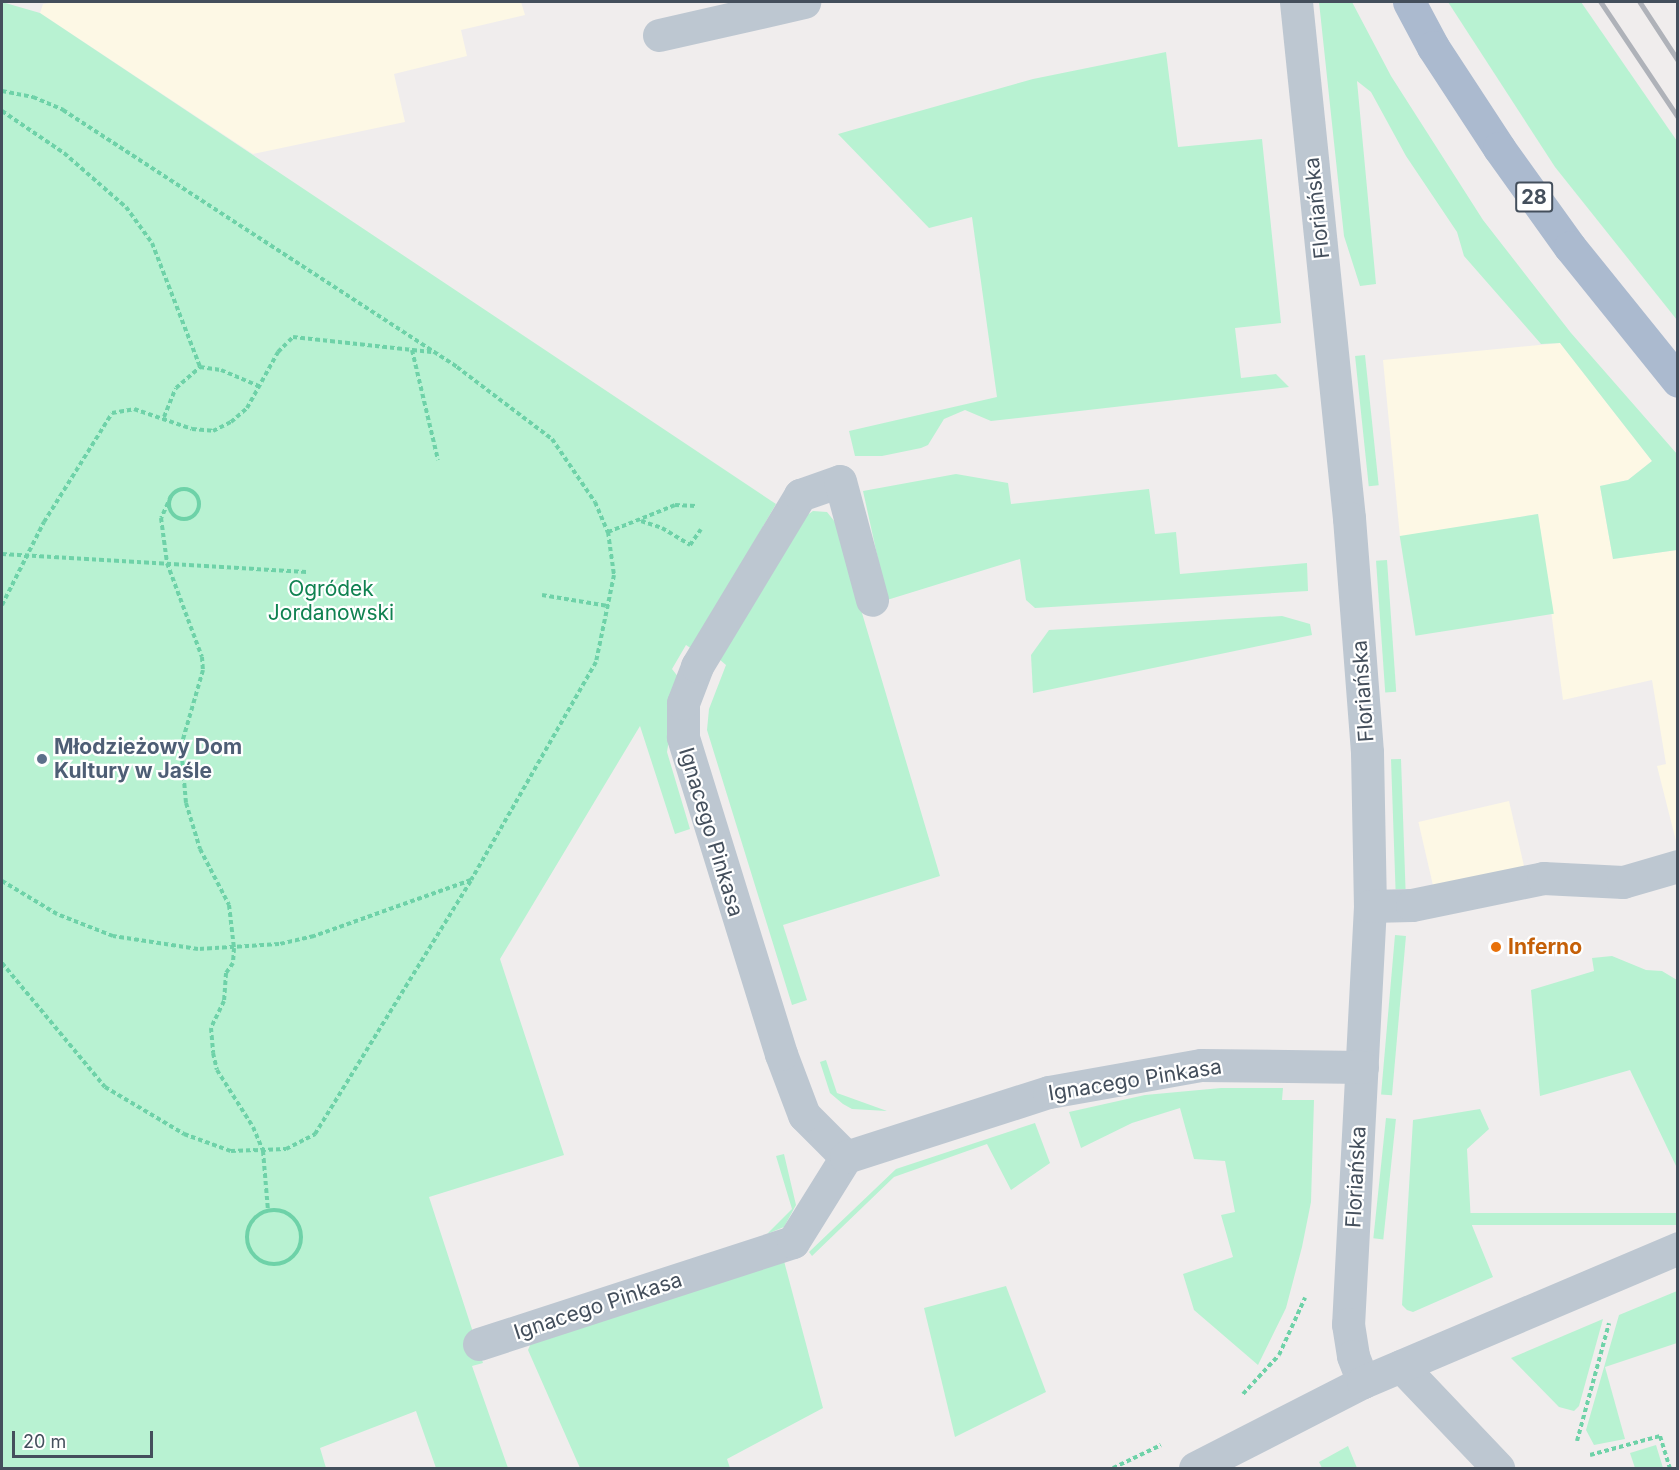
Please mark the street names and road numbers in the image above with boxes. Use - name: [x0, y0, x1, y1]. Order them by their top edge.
- street label: Floriańska: [1299, 156, 1335, 260]
- road number: 28: [1514, 180, 1553, 214]
- street label: Floriańska: [1347, 639, 1379, 743]
- street label: Ignacego Pinkasa: [673, 744, 749, 920]
- street label: Ignacego Pinkasa: [1046, 1054, 1224, 1106]
- street label: Floriańska: [1341, 1125, 1371, 1229]
- street label: Ignacego Pinkasa: [511, 1267, 685, 1345]

